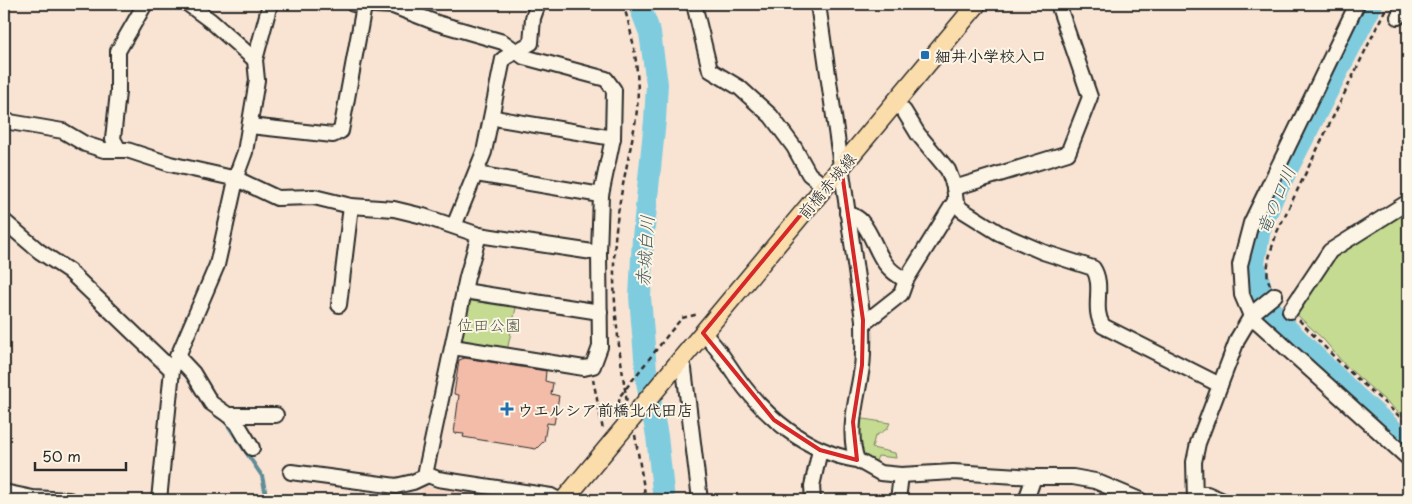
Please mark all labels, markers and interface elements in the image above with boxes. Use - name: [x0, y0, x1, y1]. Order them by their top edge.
- place label: 細井小学校入口: [935, 43, 1047, 67]
- marker: 細井小学校入口: [919, 49, 931, 61]
- street label: 前橋赤城線: [791, 147, 861, 223]
- water label: 竜の口川: [1249, 162, 1301, 238]
- water label: 赤城白川: [628, 214, 660, 288]
- park label: 位田公園: [457, 312, 521, 336]
- place label: ウエルシア前橋北代田店: [517, 397, 693, 421]
- marker: ウエルシア前橋北代田店: [501, 403, 513, 415]
- scale bar: [35, 439, 126, 471]
- text: 50 m: [42, 444, 81, 467]

